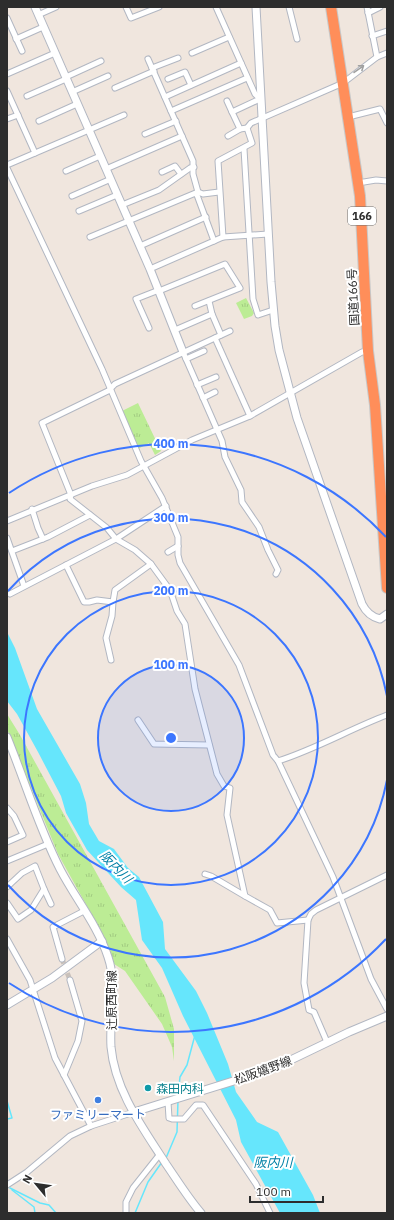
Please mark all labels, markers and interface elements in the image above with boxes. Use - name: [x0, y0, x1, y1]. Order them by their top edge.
- one-way arrow: [354, 65, 365, 74]
- road number: 166: [348, 207, 376, 225]
- street label: 国道166号: [344, 268, 362, 326]
- text: 400 m: [153, 436, 189, 451]
- text: 300 m: [153, 510, 189, 525]
- text: 200 m: [153, 583, 189, 598]
- text: 100 m: [153, 657, 189, 672]
- centre of rings: [164, 731, 178, 745]
- water label: 阪内川: [96, 847, 137, 888]
- street label: 辻原西町線: [104, 970, 119, 1030]
- street label: 松阪嬉野線: [232, 1053, 294, 1087]
- place label: 森田内科: [156, 1081, 204, 1096]
- marker: 森田内科: [143, 1083, 153, 1093]
- marker: ファミリーマート: [93, 1095, 103, 1105]
- place label: ファミリーマート: [50, 1107, 146, 1122]
- water label: 阪内川: [253, 1154, 294, 1171]
- north arrow: [16, 1164, 56, 1204]
- text: N: [19, 1172, 35, 1186]
- scale bar: [250, 1178, 323, 1204]
- text: 100 m: [256, 1184, 291, 1199]

